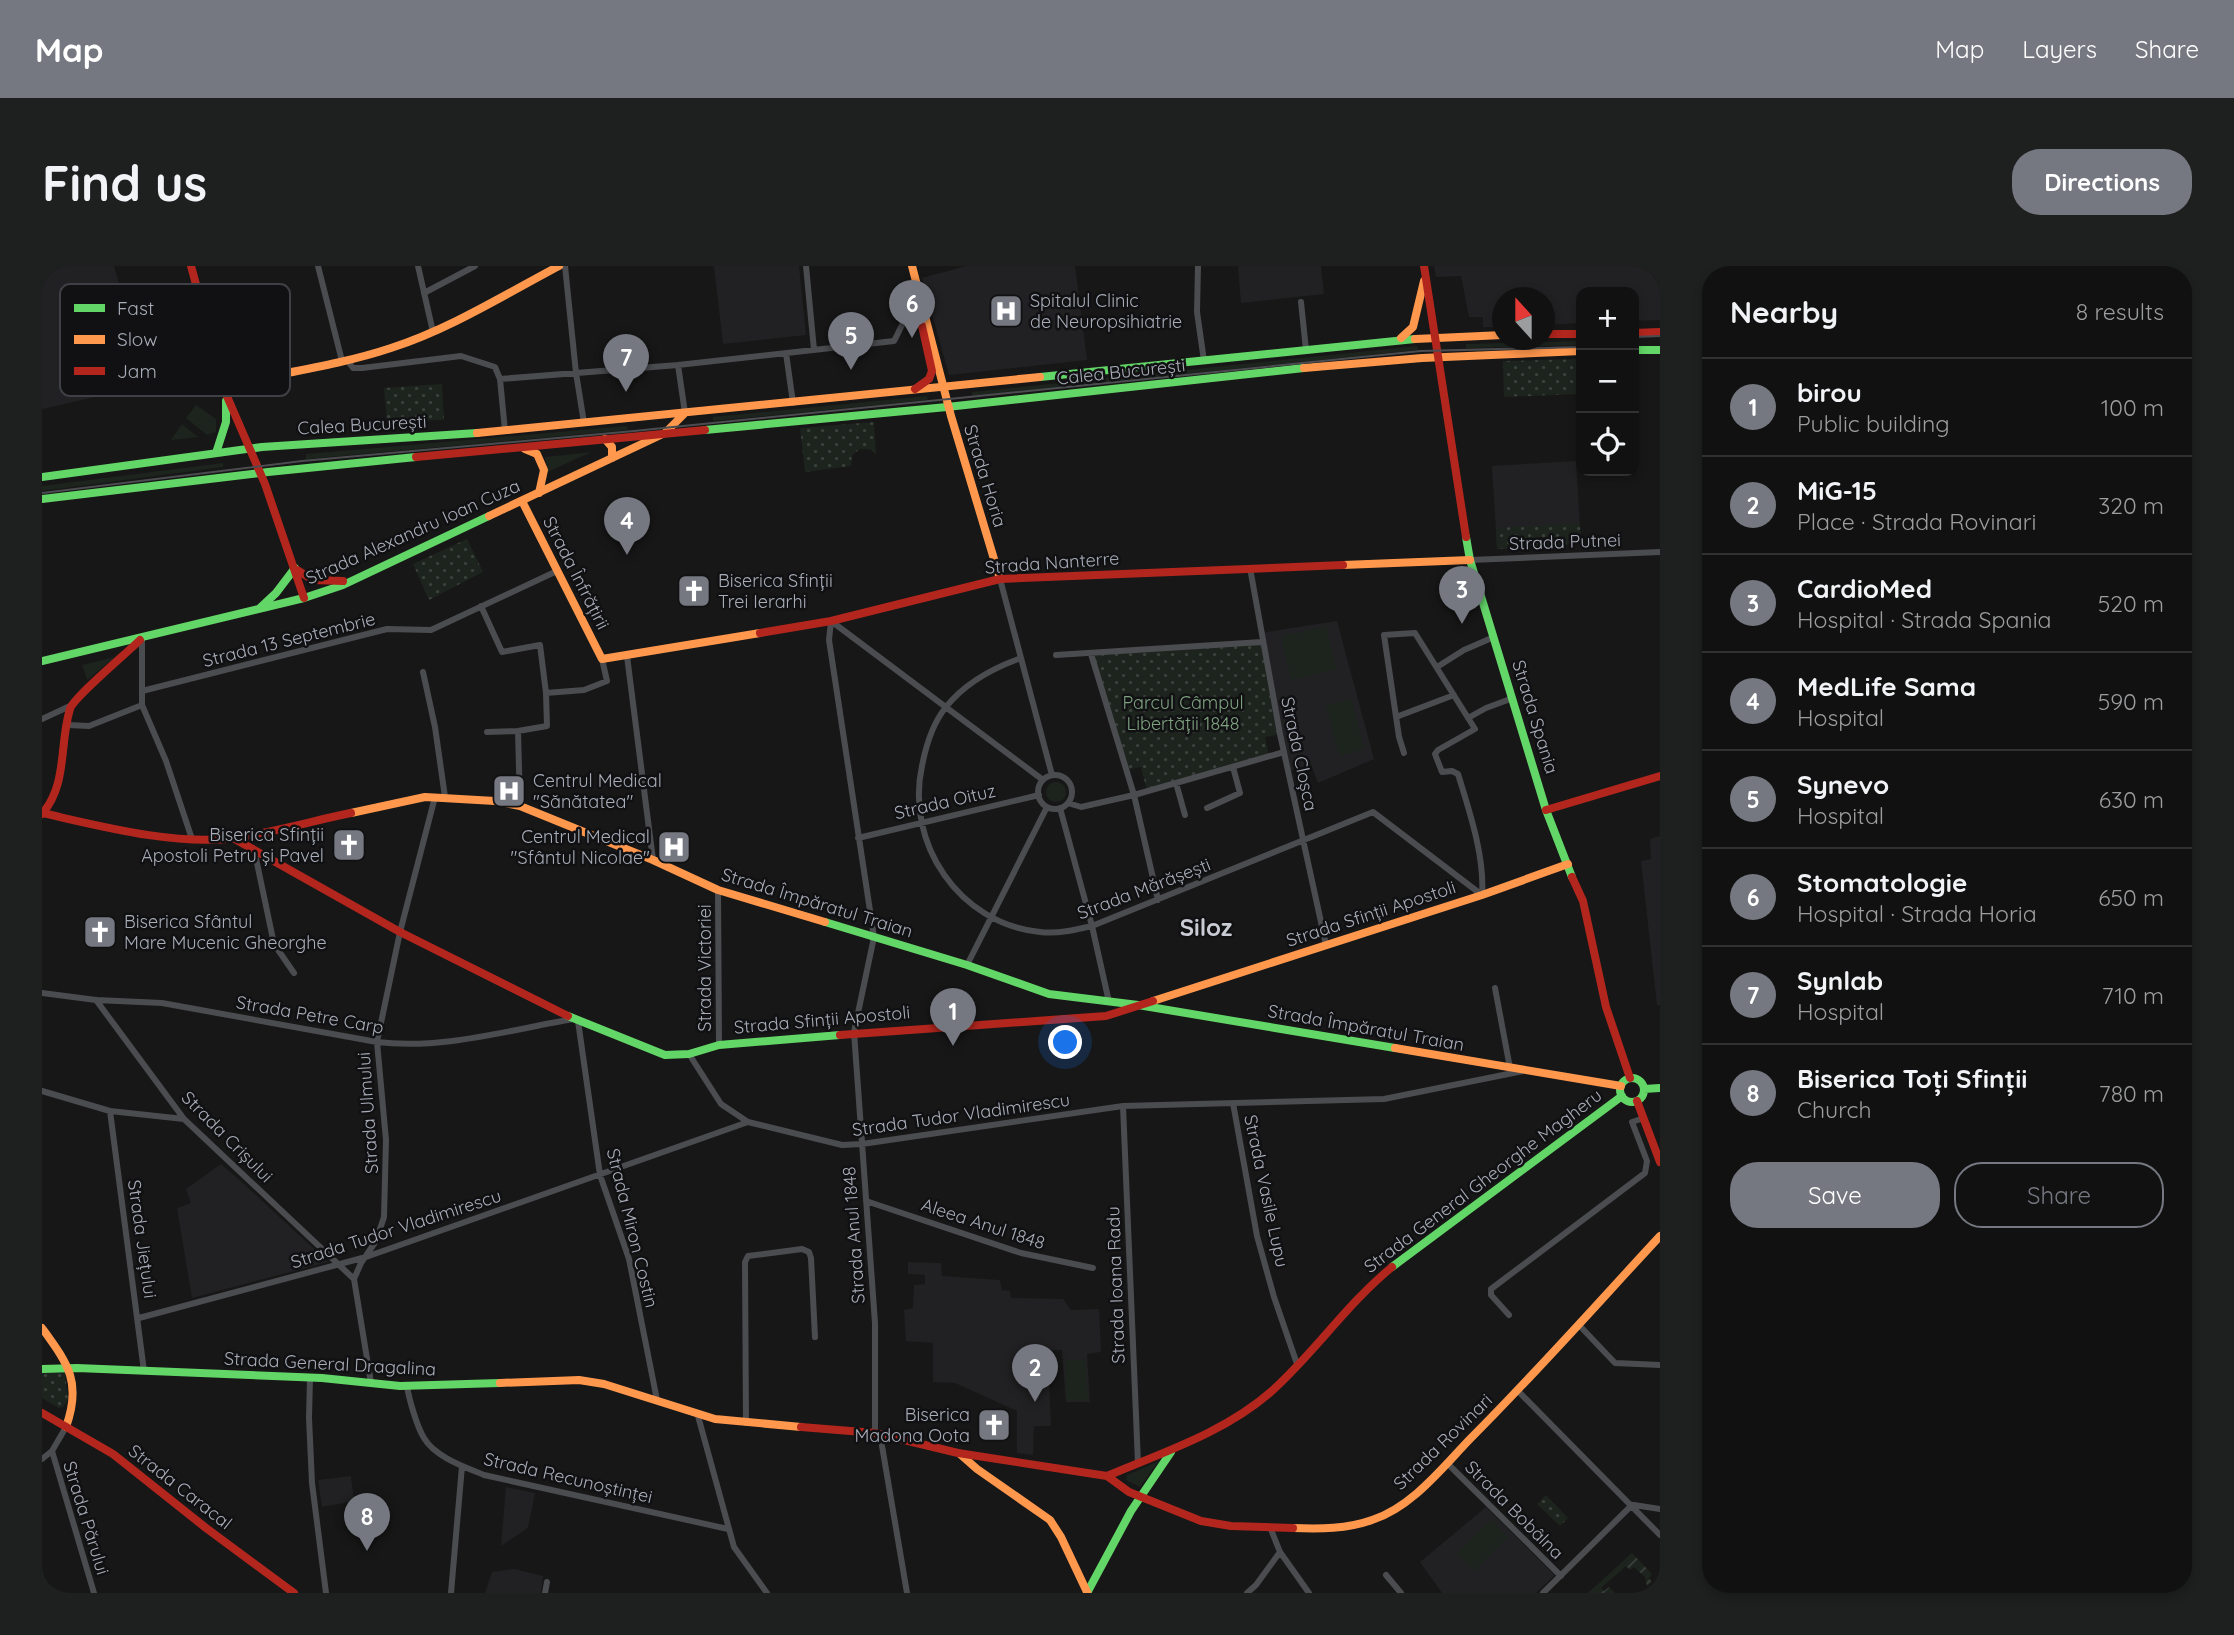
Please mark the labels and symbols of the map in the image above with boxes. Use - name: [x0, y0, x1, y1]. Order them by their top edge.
- pin: 6: [889, 280, 935, 338]
- legend: [60, 284, 290, 396]
- north arrow: [1492, 287, 1555, 350]
- place label: Spitalul Clinic de Neuropsihiatrie: [1030, 289, 1182, 333]
- hospital icon: Spitalul Clinic de Neuropsihiatrie: [987, 292, 1025, 330]
- text: Fast: [117, 296, 154, 320]
- pin: 5: [828, 312, 874, 370]
- text: Slow: [117, 327, 158, 351]
- pin: 7: [603, 334, 649, 392]
- street label: Calea București: [1055, 353, 1186, 390]
- text: Jam: [117, 359, 157, 383]
- street label: Calea București: [297, 410, 427, 439]
- street label: Strada Horia: [959, 422, 1012, 530]
- street label: Strada Alexandru Ioan Cuza: [302, 474, 524, 589]
- pin: 4: [604, 497, 650, 555]
- street label: Strada Înfrățirii: [538, 512, 615, 633]
- street label: Strada Putnei: [1509, 528, 1621, 555]
- street label: Strada Nanterre: [984, 546, 1120, 579]
- pin: 3: [1439, 566, 1485, 624]
- place label: Biserica Sfinții Trei Ierarhi: [718, 569, 833, 613]
- church icon: Biserica Sfinții Trei Ierarhi: [675, 572, 713, 610]
- street label: Strada 13 Septembrie: [200, 607, 378, 672]
- street label: Strada Spania: [1507, 657, 1564, 776]
- park label: Parcul Câmpul Libertății 1848: [1122, 691, 1244, 735]
- street label: Strada Cloșca: [1276, 695, 1323, 813]
- place label: Centrul Medical "Sănătatea": [533, 769, 662, 813]
- hospital icon: Centrul Medical "Sănătatea": [490, 772, 528, 810]
- street label: Strada Oituz: [892, 779, 998, 824]
- place label: Biserica Sfinții Apostoli Petru și Pavel: [141, 823, 324, 867]
- place label: Centrul Medical "Sfântul Nicolae": [511, 825, 650, 869]
- church icon: Biserica Sfinții Apostoli Petru și Pavel: [330, 826, 368, 864]
- hospital icon: Centrul Medical "Sfântul Nicolae": [655, 828, 693, 866]
- street label: Strada Mărășești: [1074, 853, 1214, 925]
- street label: Strada Împăratul Traian: [719, 862, 916, 943]
- street label: Strada Sfinții Apostoli: [1283, 875, 1459, 952]
- street label: Strada Victoriei: [693, 904, 716, 1032]
- place label: Biserica Sfântul Mare Mucenic Gheorghe: [124, 910, 327, 954]
- district label: Siloz: [1180, 912, 1233, 942]
- church icon: Biserica Sfântul Mare Mucenic Gheorghe: [81, 913, 119, 951]
- pin: 1: [930, 988, 976, 1046]
- street label: Strada Petre Carp: [234, 990, 386, 1039]
- street label: Strada Împăratul Traian: [1266, 999, 1466, 1056]
- street label: Strada Sfinții Apostoli: [733, 1000, 911, 1039]
- your location: [1048, 1025, 1082, 1059]
- street label: Strada Ulmului: [352, 1051, 383, 1175]
- street label: Strada General Gheorghe Magheru: [1359, 1084, 1606, 1278]
- street label: Strada Crișului: [177, 1086, 278, 1187]
- street label: Strada Tudor Vladimirescu: [850, 1088, 1071, 1141]
- street label: Strada Vasile Lupu: [1239, 1112, 1294, 1269]
- street label: Strada Miron Costin: [602, 1146, 663, 1310]
- street label: Strada Anul 1848: [837, 1166, 870, 1304]
- street label: Strada Jiețului: [123, 1178, 162, 1300]
- street label: Strada Tudor Vladimirescu: [288, 1184, 504, 1273]
- street label: Aleea Anul 1848: [918, 1193, 1048, 1254]
- street label: Strada Ioana Radu: [1101, 1206, 1130, 1364]
- pin: 2: [1012, 1344, 1058, 1402]
- street label: Strada General Dragalina: [223, 1346, 437, 1381]
- street label: Strada Rovinari: [1388, 1389, 1497, 1495]
- place label: Biserica Madona Oota: [854, 1403, 970, 1447]
- church icon: Biserica Madona Oota: [975, 1406, 1013, 1444]
- street label: Strada Caracal: [124, 1439, 237, 1534]
- street label: Strada Recunoștinței: [481, 1447, 655, 1508]
- street label: Strada Bobâlna: [1460, 1455, 1569, 1564]
- street label: Strada Părului: [58, 1458, 115, 1577]
- pin: 8: [344, 1493, 390, 1551]

